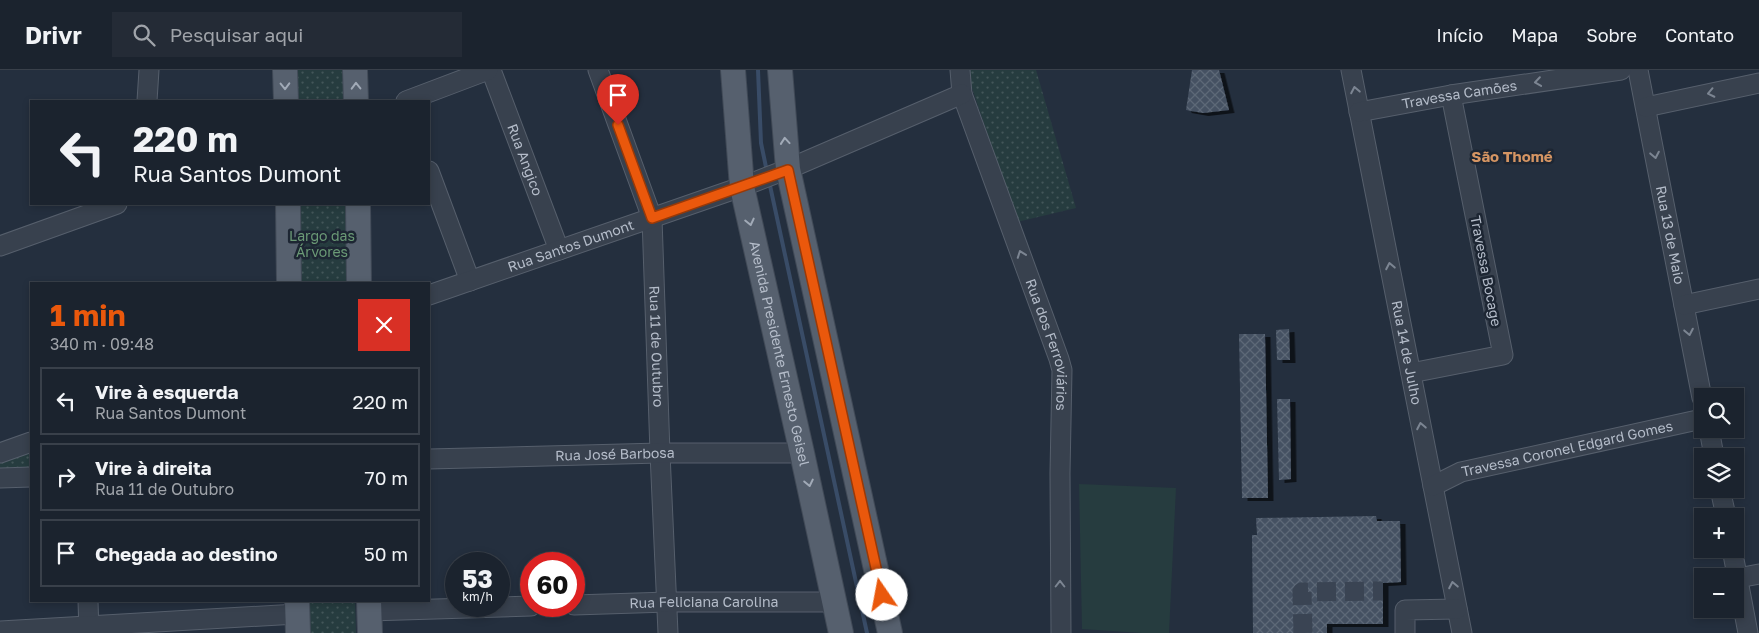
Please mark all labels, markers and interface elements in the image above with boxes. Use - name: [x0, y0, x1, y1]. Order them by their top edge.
- search box: [112, 12, 462, 57]
- text: Drivr: [25, 20, 82, 49]
- icon: search: [130, 21, 158, 49]
- text: Pesquisar aqui: [170, 23, 303, 46]
- text: Início: [1436, 24, 1483, 46]
- text: Mapa: [1511, 24, 1558, 46]
- text: Sobre: [1586, 24, 1637, 46]
- text: Contato: [1665, 24, 1734, 46]
- pin: [597, 74, 639, 125]
- street label: Travessa Camões: [1401, 76, 1518, 112]
- one-way arrow: [1533, 76, 1541, 87]
- one-way arrow: [350, 81, 361, 89]
- icon: arrive: [604, 81, 632, 109]
- one-way arrow: [280, 82, 291, 90]
- one-way arrow: [1350, 85, 1360, 94]
- one-way arrow: [1707, 87, 1716, 98]
- text: 220 m: [133, 118, 238, 160]
- icon: left: [50, 120, 115, 185]
- street label: Rua Angico: [504, 121, 547, 198]
- one-way arrow: [780, 136, 791, 144]
- district label: São Thomé: [1471, 147, 1553, 165]
- one-way arrow: [1649, 150, 1660, 159]
- text: Rua Santos Dumont: [133, 160, 341, 187]
- street label: Rua 13 de Maio: [1653, 184, 1689, 286]
- street label: Travessa Bocage: [1467, 214, 1506, 328]
- street label: Rua Santos Dumont: [505, 216, 636, 275]
- one-way arrow: [744, 218, 755, 227]
- park label: Largo das Árvores: [289, 227, 355, 260]
- street label: Avenida Presidente Ernesto Geisel: [746, 239, 814, 468]
- one-way arrow: [1017, 250, 1027, 259]
- one-way arrow: [1385, 262, 1395, 271]
- street label: Rua dos Ferroviários: [1022, 276, 1071, 411]
- street label: Rua 11 de Outubro: [646, 285, 667, 408]
- text: 1 min: [50, 297, 126, 333]
- button: close: [358, 299, 410, 351]
- street label: Rua 14 de Julho: [1389, 299, 1426, 406]
- one-way arrow: [1684, 327, 1694, 336]
- text: 340 m · 09:48: [50, 334, 154, 354]
- text: Vire à esquerda: [95, 380, 238, 403]
- icon: left: [52, 387, 80, 415]
- map controls: [1694, 388, 1744, 618]
- button: search: [1694, 388, 1744, 438]
- text: 220 m: [353, 390, 408, 413]
- text: Rua Santos Dumont: [95, 403, 246, 423]
- street label: Travessa Coronel Edgard Gomes: [1460, 417, 1674, 480]
- one-way arrow: [1417, 421, 1427, 430]
- street label: Rua José Barbosa: [555, 444, 675, 464]
- button: layers: [1694, 448, 1744, 498]
- text: Vire à direita: [95, 456, 212, 479]
- icon: right: [52, 463, 80, 491]
- text: 70 m: [365, 466, 408, 489]
- text: Rua 11 de Outubro: [95, 479, 234, 499]
- one-way arrow: [803, 479, 814, 488]
- button: +: [1694, 508, 1744, 558]
- icon: arrive: [52, 539, 80, 567]
- text: Chegada ao destino: [95, 542, 278, 565]
- text: 50 m: [364, 542, 408, 565]
- speed limit sign: 60: [520, 552, 585, 617]
- text: 53: [462, 563, 493, 594]
- position arrow: [855, 568, 907, 620]
- button: −: [1694, 568, 1744, 618]
- one-way arrow: [1055, 580, 1065, 588]
- one-way arrow: [1448, 581, 1458, 590]
- text: km/h: [462, 589, 493, 604]
- street label: Rua Feliciana Carolina: [629, 593, 778, 611]

